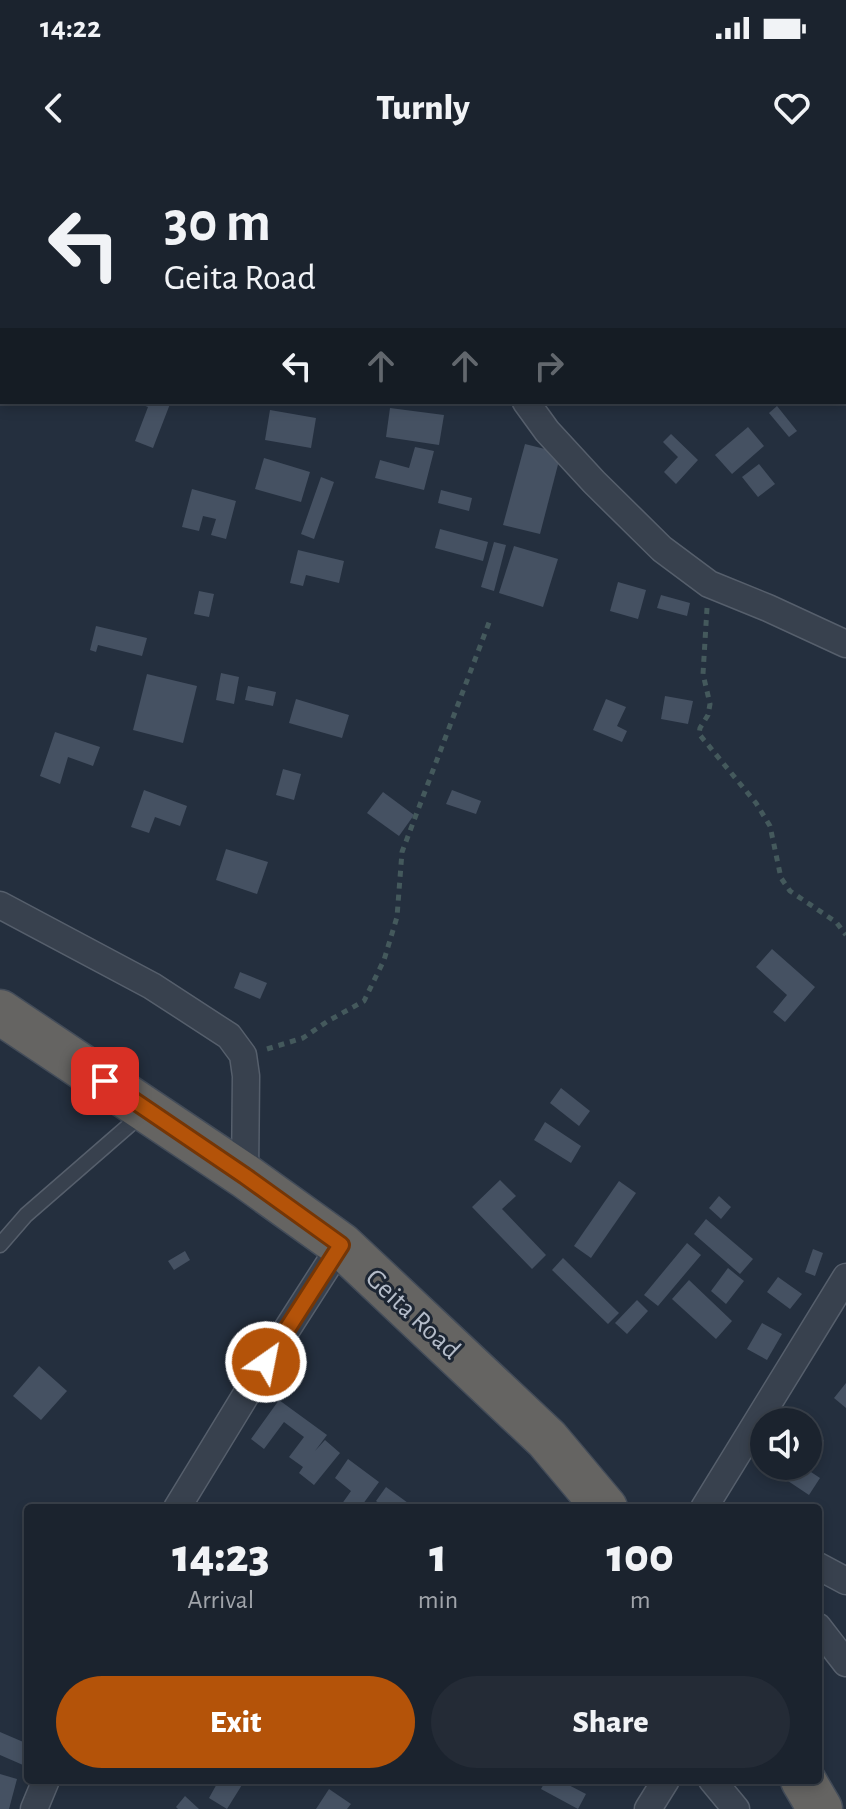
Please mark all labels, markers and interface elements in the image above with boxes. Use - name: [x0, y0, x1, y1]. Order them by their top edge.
- text: 14:22: [40, 13, 101, 43]
- icon: back: [32, 86, 76, 130]
- icon: heart: [770, 86, 814, 130]
- text: Turnly: [376, 90, 470, 126]
- icon: left: [32, 192, 136, 296]
- text: 30 m: [164, 195, 271, 251]
- text: Geita Road: [164, 260, 316, 296]
- icon: left: [275, 344, 319, 388]
- icon: ahead: [359, 344, 403, 388]
- icon: ahead: [443, 344, 487, 388]
- icon: right: [527, 344, 571, 388]
- pin: [71, 1047, 139, 1115]
- icon: arrive: [83, 1059, 127, 1103]
- street label: Geita Road: [360, 1264, 465, 1365]
- position arrow: [224, 1320, 308, 1404]
- map controls: [750, 1408, 822, 1480]
- button: sound: [750, 1408, 822, 1480]
- text: 14:23: [172, 1533, 270, 1581]
- text: 1: [429, 1533, 447, 1581]
- text: 100: [606, 1533, 674, 1581]
- text: Arrival: [187, 1587, 254, 1613]
- text: min: [418, 1587, 458, 1613]
- text: m: [630, 1587, 651, 1613]
- button: Exit: [56, 1676, 415, 1768]
- button: Share: [431, 1676, 790, 1768]

